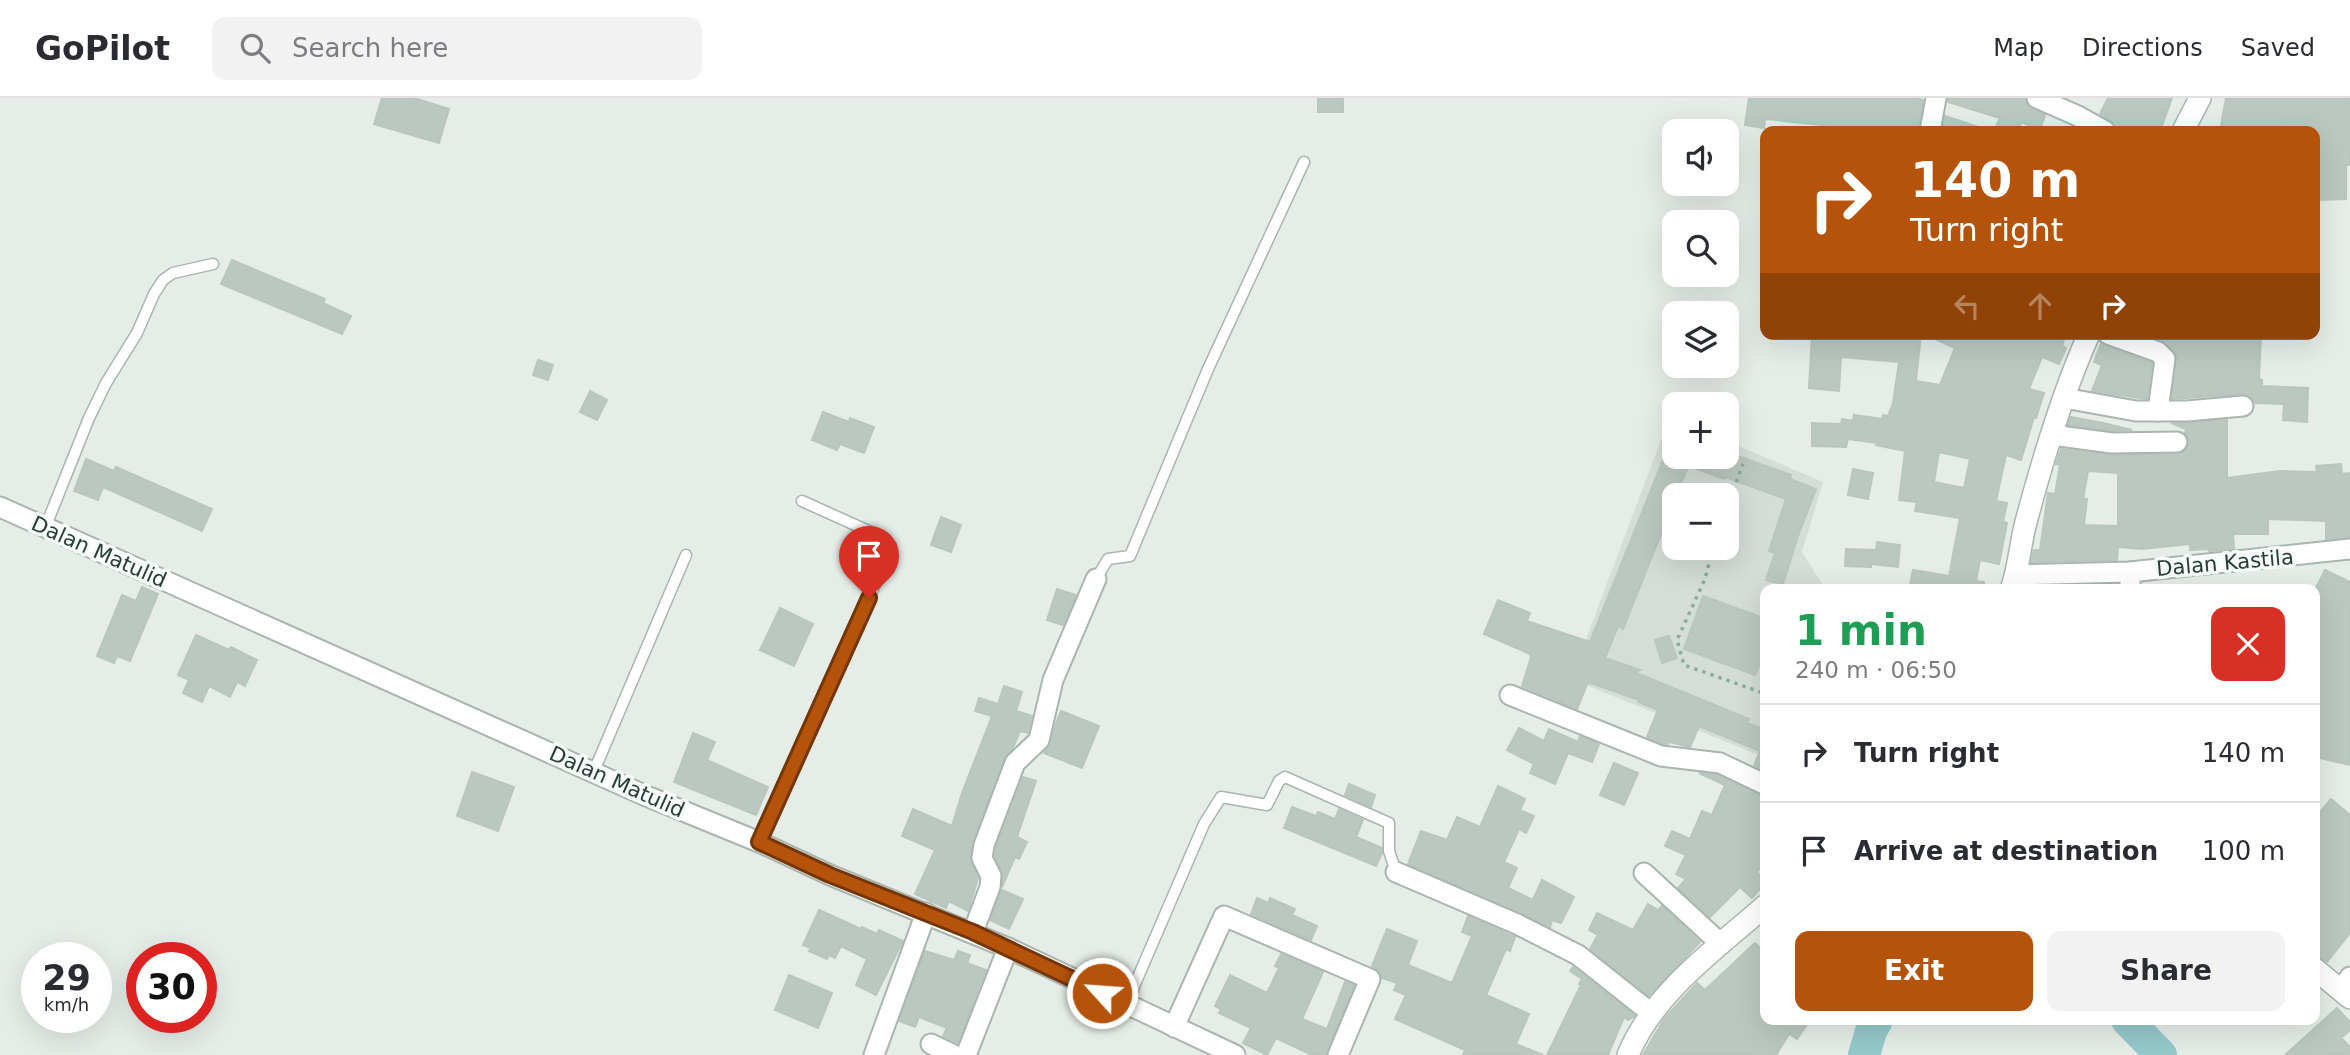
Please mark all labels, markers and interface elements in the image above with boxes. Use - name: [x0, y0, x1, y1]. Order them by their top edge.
- search box: [212, 17, 702, 80]
- text: GoPilot: [35, 29, 170, 68]
- icon: search: [236, 29, 274, 67]
- text: Search here: [292, 33, 448, 63]
- text: Map: [1993, 34, 2044, 62]
- text: Directions: [2082, 34, 2203, 62]
- text: Saved: [2241, 34, 2315, 62]
- map controls: [1662, 119, 1739, 560]
- button: sound: [1662, 119, 1739, 196]
- text: 140 m: [1910, 152, 2080, 209]
- icon: right: [1795, 154, 1886, 245]
- button: search: [1662, 210, 1739, 287]
- text: Turn right: [1910, 211, 2063, 249]
- icon: left: [1948, 287, 1986, 325]
- icon: ahead: [2021, 287, 2059, 325]
- icon: right: [2094, 287, 2132, 325]
- button: layers: [1662, 301, 1739, 378]
- button: +: [1662, 392, 1739, 469]
- button: −: [1662, 483, 1739, 560]
- street label: Dalan Matulid: [28, 511, 170, 593]
- pin: [839, 526, 899, 598]
- icon: arrive: [850, 537, 888, 575]
- street label: Dalan Kastila: [2155, 545, 2295, 581]
- text: 1 min: [1795, 606, 1927, 655]
- button: close: [2211, 607, 2285, 681]
- text: 240 m · 06:50: [1795, 657, 1957, 683]
- icon: right: [1795, 734, 1833, 772]
- text: Turn right: [1854, 738, 1999, 768]
- text: 140 m: [2202, 738, 2285, 768]
- street label: Dalan Matulid: [546, 741, 688, 823]
- icon: arrive: [1795, 832, 1833, 870]
- text: Arrive at destination: [1854, 836, 2158, 866]
- text: 100 m: [2202, 836, 2285, 866]
- button: Exit: [1795, 931, 2033, 1011]
- button: Share: [2047, 931, 2285, 1011]
- speed limit sign: 30: [126, 942, 217, 1033]
- position arrow: [1065, 956, 1139, 1030]
- text: 29: [42, 958, 91, 998]
- text: km/h: [44, 994, 89, 1015]

